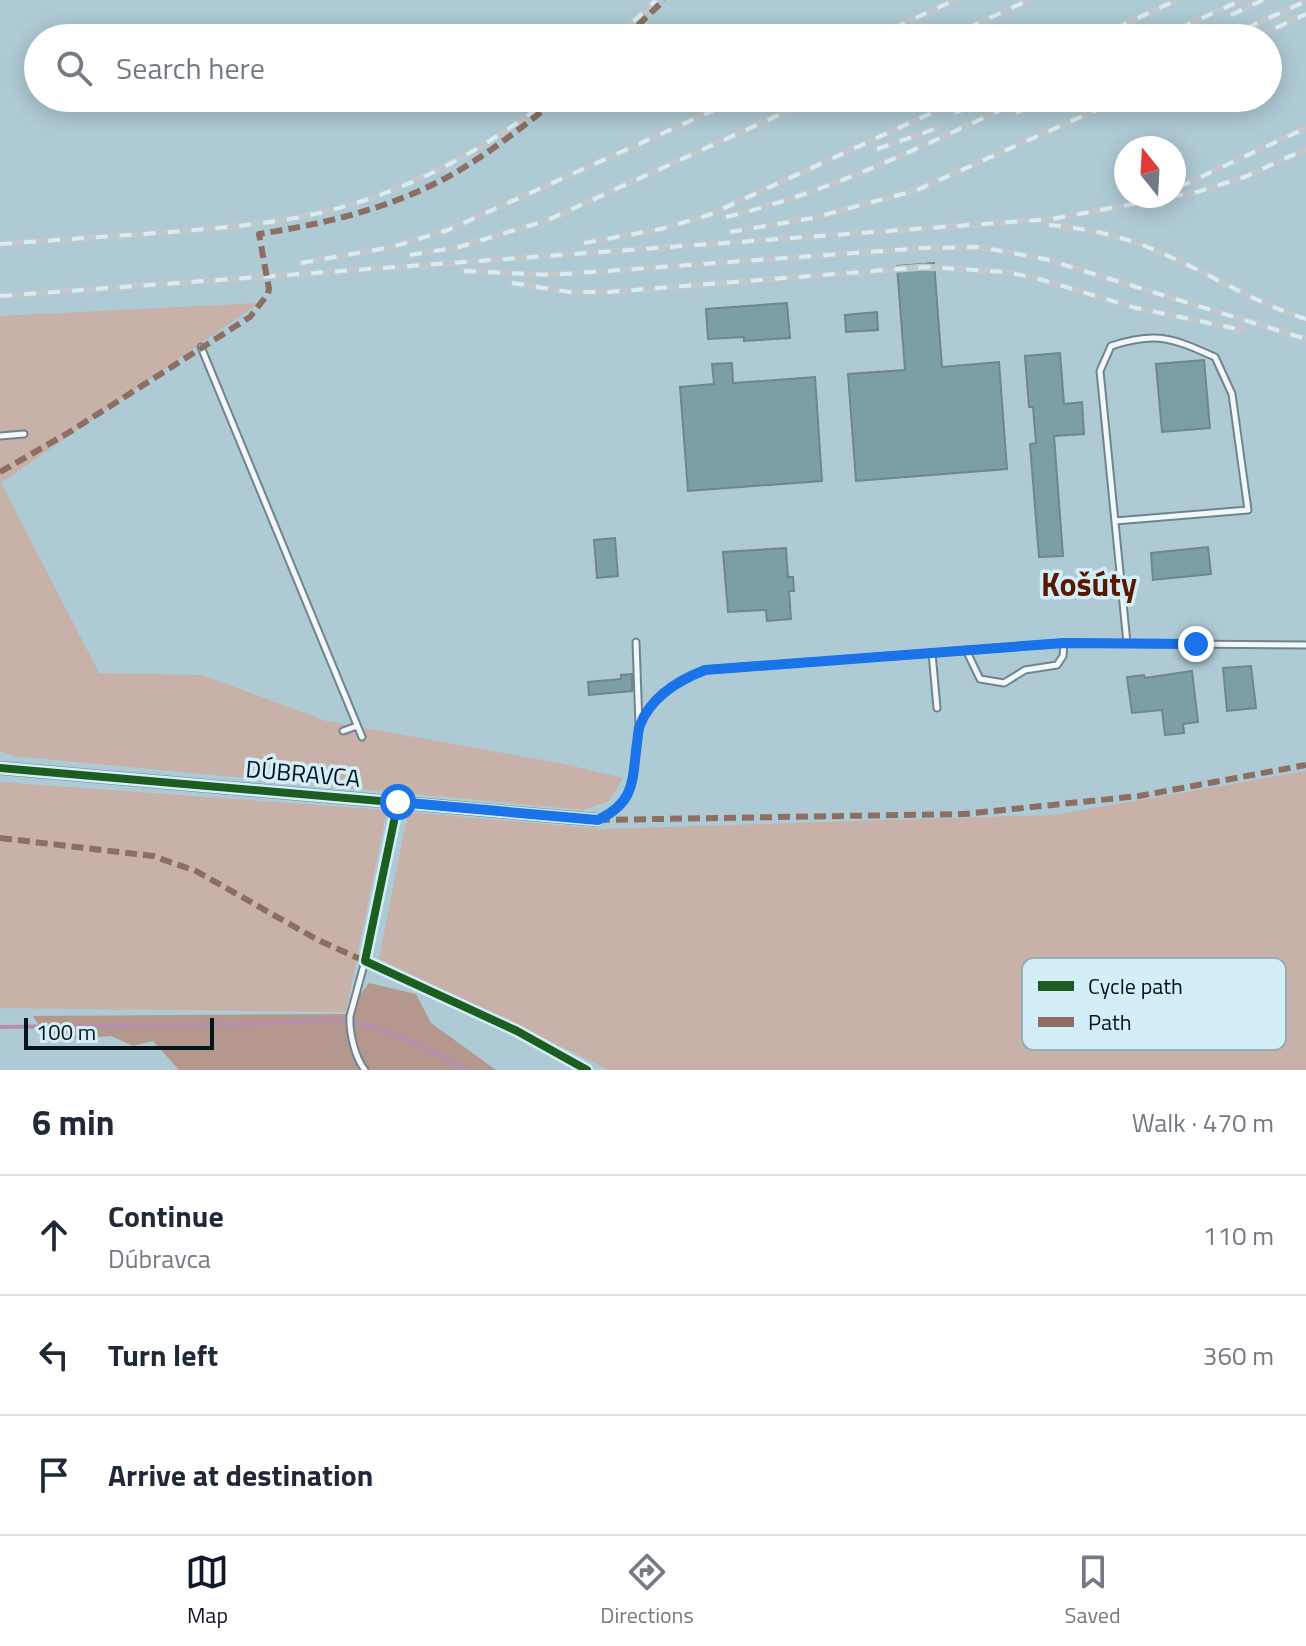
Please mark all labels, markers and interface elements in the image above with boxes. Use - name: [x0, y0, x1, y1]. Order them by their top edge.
- search box: [24, 24, 1282, 112]
- text: Search here: [116, 45, 265, 91]
- icon: search: [52, 46, 96, 90]
- north arrow: [1114, 136, 1186, 208]
- district label: Košúty: [1041, 560, 1137, 608]
- route end: [1178, 626, 1214, 662]
- street label: DÚBRAVCA: [244, 750, 362, 796]
- route start: [380, 784, 416, 820]
- legend: [1022, 958, 1286, 1050]
- text: Cycle path: [1088, 969, 1183, 1003]
- text: Path: [1088, 1005, 1132, 1039]
- scale bar: [24, 1014, 214, 1050]
- text: 100 m: [36, 1015, 96, 1049]
- text: 6 min: [32, 1096, 115, 1148]
- text: Walk · 470 m: [1132, 1103, 1274, 1142]
- text: Continue: [108, 1193, 224, 1239]
- icon: ahead: [32, 1213, 76, 1257]
- text: 110 m: [1203, 1216, 1274, 1255]
- text: Dúbravca: [108, 1239, 211, 1278]
- text: Turn left: [108, 1332, 218, 1378]
- icon: left: [32, 1333, 76, 1377]
- text: 360 m: [1203, 1336, 1274, 1375]
- text: Arrive at destination: [108, 1452, 373, 1498]
- icon: arrive: [32, 1453, 76, 1497]
- tab: Map: [185, 1550, 229, 1632]
- tab: Directions: [600, 1550, 694, 1632]
- tab: Saved: [1065, 1550, 1121, 1632]

